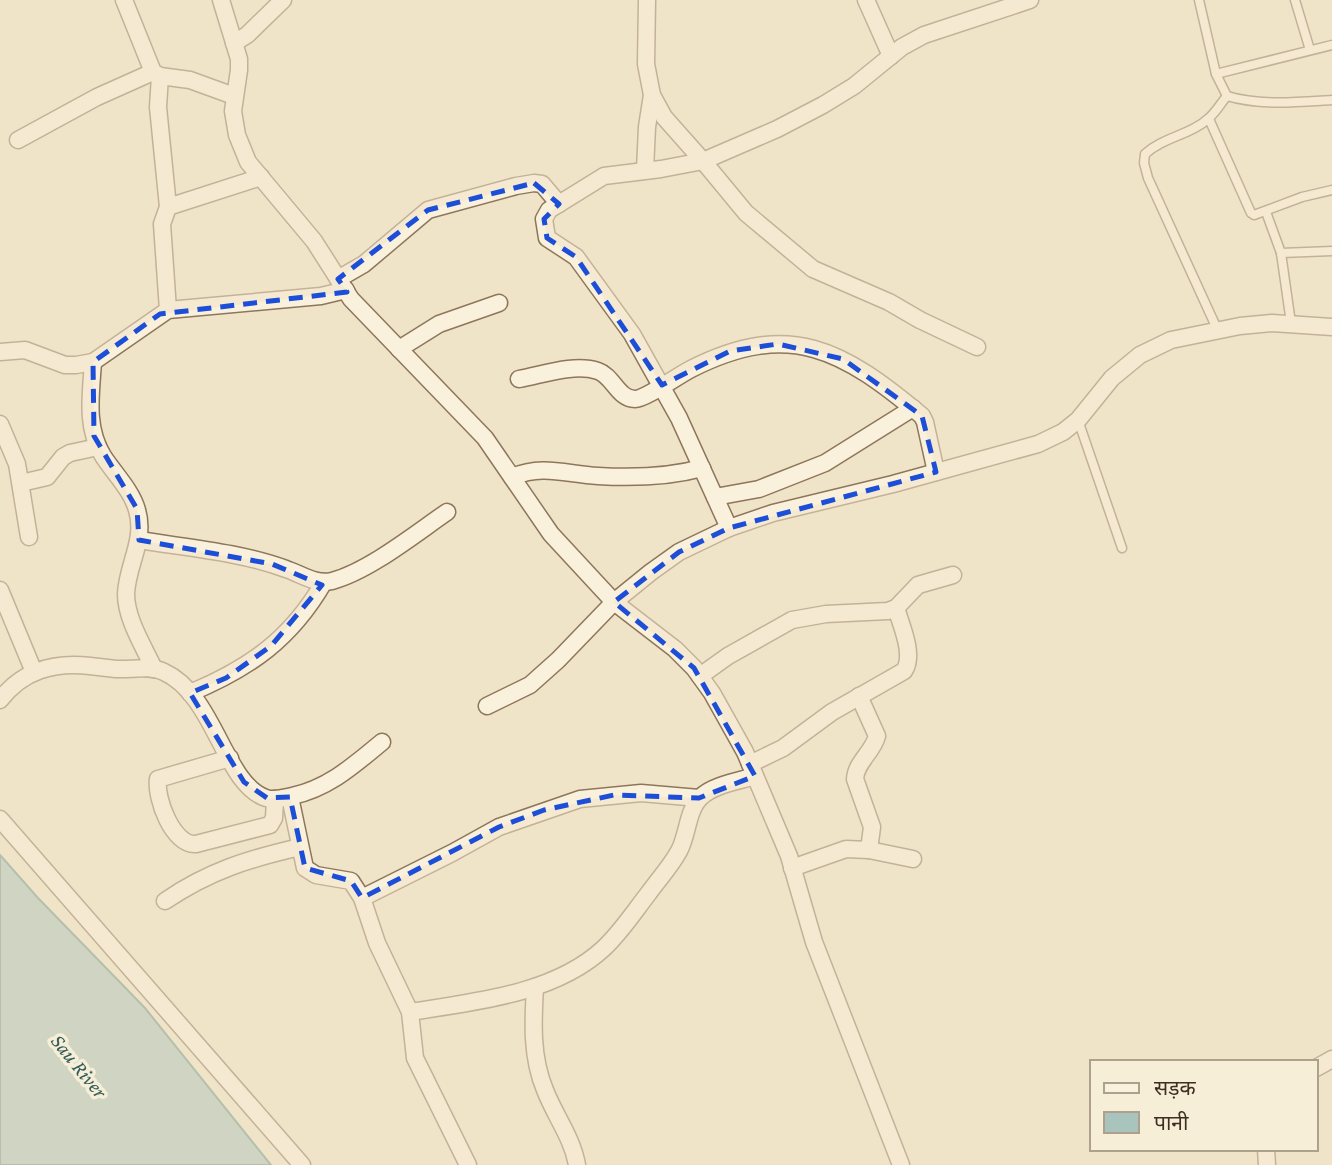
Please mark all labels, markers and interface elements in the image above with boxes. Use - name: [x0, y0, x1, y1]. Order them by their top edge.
- water label: Sau River: [46, 1029, 112, 1103]
- legend: [1090, 1060, 1318, 1151]
- text: सड़क: [1154, 1076, 1196, 1100]
- text: पानी: [1154, 1111, 1189, 1135]

